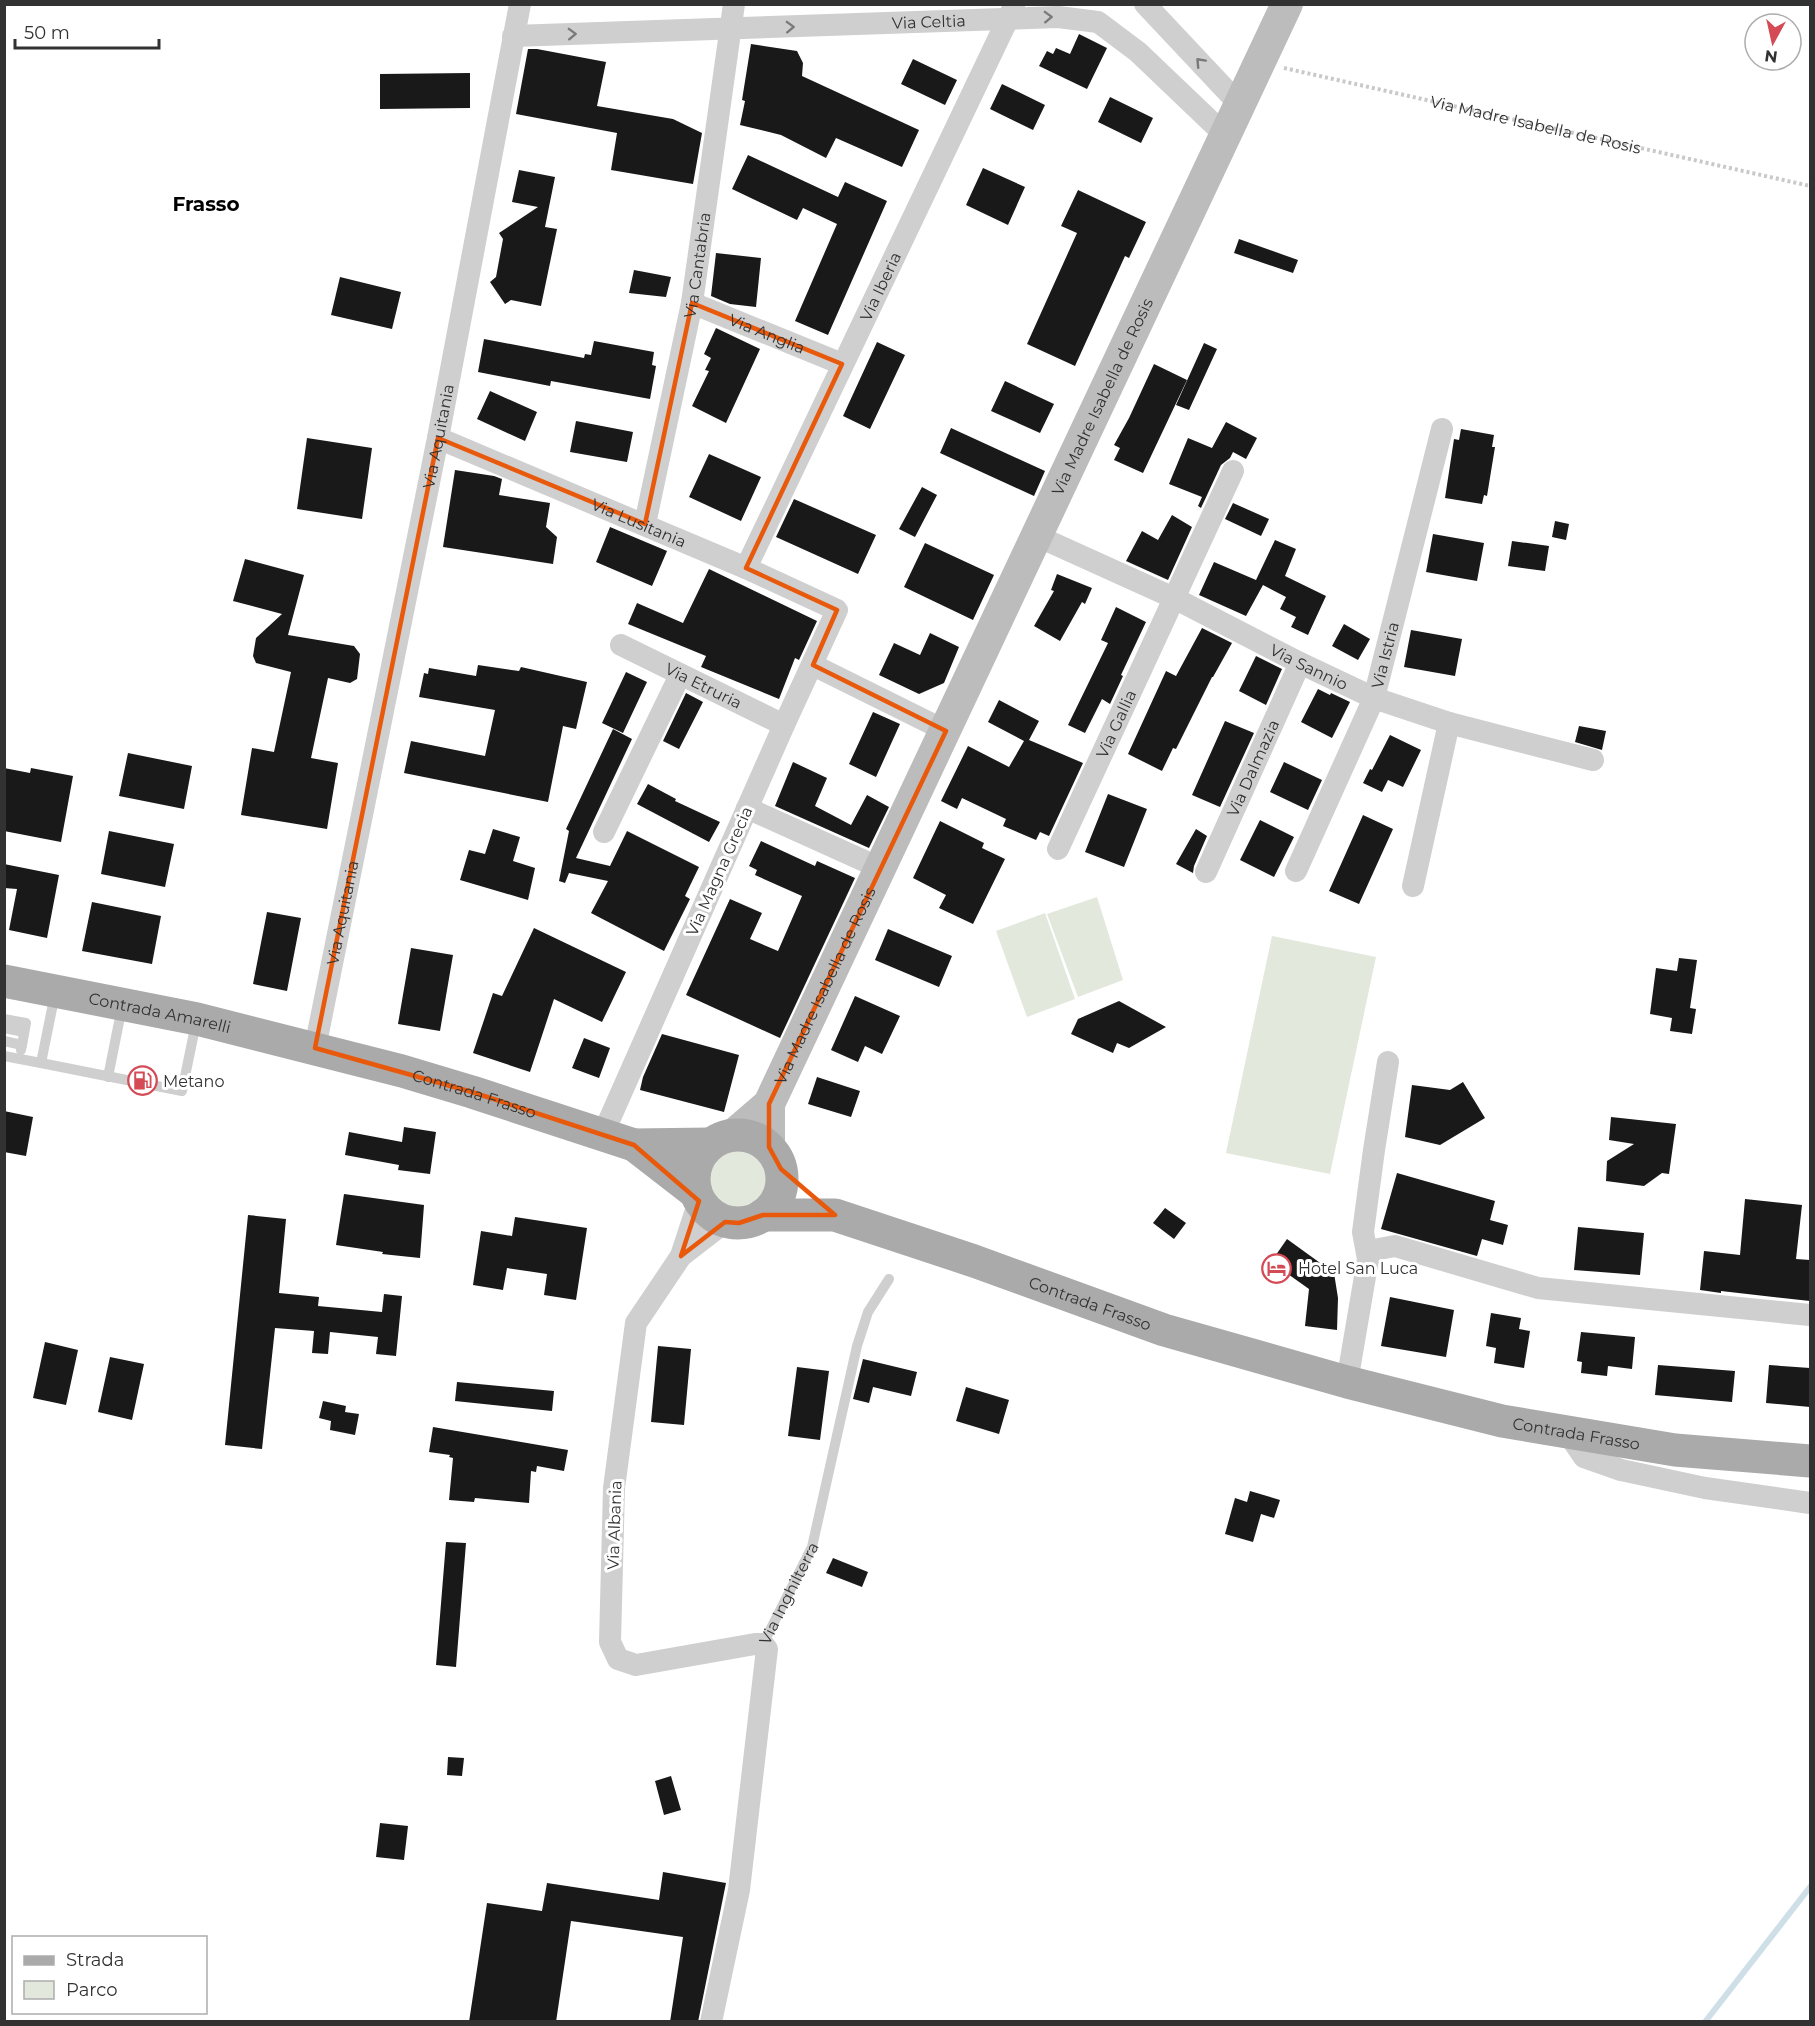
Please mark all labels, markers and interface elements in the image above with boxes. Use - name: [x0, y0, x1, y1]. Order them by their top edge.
- street label: Via Celtia: [891, 11, 966, 33]
- one-way arrow: [1043, 11, 1052, 23]
- scale bar: [15, 12, 159, 50]
- north arrow: [1743, 12, 1803, 72]
- one-way arrow: [785, 21, 794, 34]
- text: 50 m: [24, 22, 70, 44]
- one-way arrow: [567, 28, 576, 41]
- text: N: [1763, 46, 1779, 67]
- one-way arrow: [1196, 59, 1207, 69]
- street label: Via Madre Isabella de Rosis: [1428, 92, 1643, 158]
- district label: Frasso: [172, 192, 240, 216]
- street label: Via Cantabria: [680, 211, 715, 320]
- street label: Via Iberia: [856, 249, 905, 324]
- street label: Via Madre Isabella de Rosis: [1048, 295, 1157, 498]
- street label: Via Anglia: [726, 310, 808, 358]
- street label: Via Aquitania: [419, 382, 458, 490]
- street label: Via Lusitania: [588, 495, 689, 552]
- street label: Via Istria: [1368, 620, 1403, 691]
- street label: Via Sannio: [1267, 640, 1351, 694]
- street label: Via Etruria: [662, 659, 745, 713]
- street label: Via Gallia: [1092, 687, 1140, 761]
- street label: Via Dalmazia: [1223, 717, 1283, 820]
- street label: Via Magna Grecia: [682, 803, 757, 939]
- street label: Via Aquitania: [323, 859, 363, 967]
- street label: Via Madre Isabella de Rosis: [771, 884, 880, 1087]
- street label: Contrada Amarelli: [87, 989, 233, 1037]
- fuel station icon: Metano: [126, 1065, 158, 1097]
- street label: Contrada Frasso: [410, 1066, 539, 1122]
- place label: Metano: [163, 1072, 224, 1091]
- hotel icon: Hotel San Luca: [1261, 1252, 1293, 1284]
- place label: Hotel San Luca: [1298, 1259, 1418, 1278]
- street label: Contrada Frasso: [1026, 1273, 1154, 1335]
- street label: Contrada Frasso: [1511, 1414, 1641, 1454]
- street label: Via Albania: [603, 1480, 626, 1570]
- street label: Via Inghilterra: [755, 1539, 823, 1648]
- legend: [12, 1936, 207, 2014]
- text: Strada: [66, 1949, 124, 1971]
- text: Parco: [66, 1979, 118, 2001]

